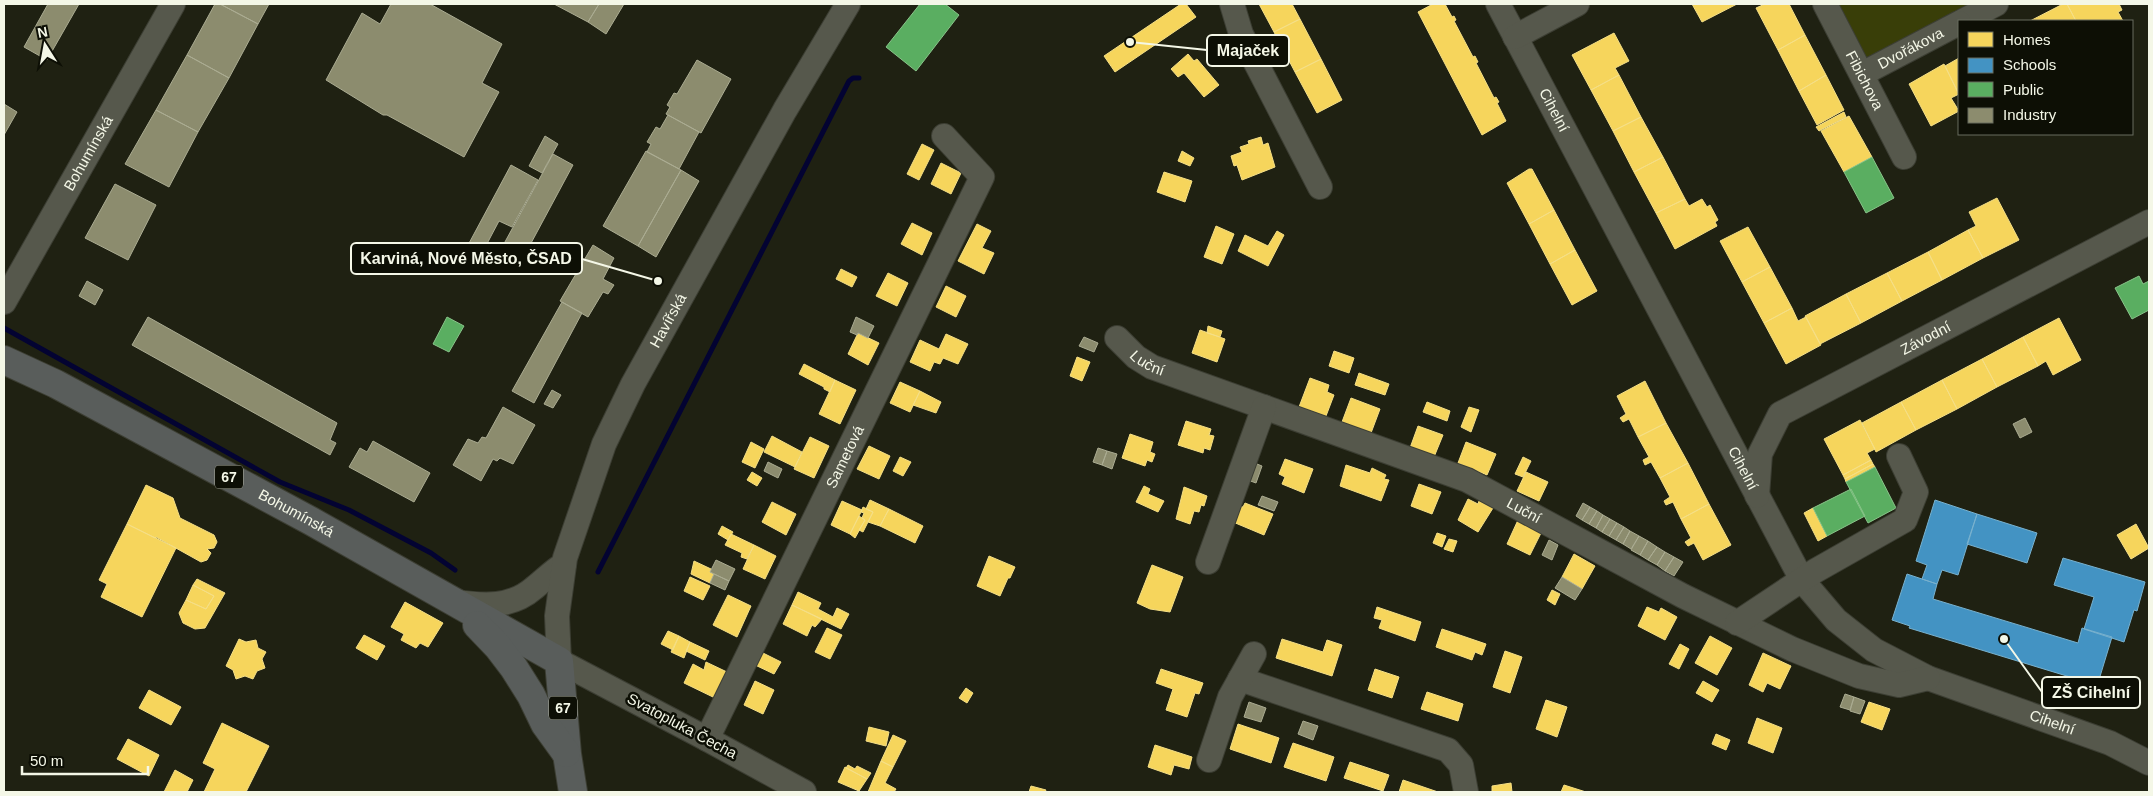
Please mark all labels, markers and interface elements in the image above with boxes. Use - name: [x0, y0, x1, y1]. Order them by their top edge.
- north arrow: [20, 20, 70, 70]
- legend: [1958, 20, 2133, 135]
- text: N: [36, 23, 49, 41]
- street label: Dvořákova: [1875, 23, 1947, 72]
- text: Homes: [2003, 31, 2051, 48]
- callout: Majaček: [1207, 35, 1289, 66]
- text: Majaček: [1217, 42, 1279, 59]
- street label: Fibichova: [1843, 48, 1887, 113]
- text: Schools: [2003, 56, 2056, 73]
- text: Public: [2003, 81, 2044, 98]
- street label: Cihelní: [1536, 85, 1573, 135]
- text: Industry: [2003, 106, 2057, 123]
- street label: Bohumínská: [60, 112, 116, 193]
- callout: Karviná, Nové Město, ČSAD: [351, 243, 582, 274]
- text: Karviná, Nové Město, ČSAD: [360, 249, 572, 267]
- street label: Havířská: [646, 290, 690, 350]
- street label: Závodní: [1897, 317, 1954, 358]
- street label: Luční: [1127, 347, 1168, 379]
- street label: Sametová: [822, 422, 867, 491]
- street label: Cihelní: [1725, 443, 1762, 493]
- road number: 67: [215, 466, 243, 488]
- street label: Bohumínská: [256, 485, 338, 541]
- street label: Luční: [1504, 494, 1545, 527]
- callout: ZŠ Cihelní: [2042, 677, 2140, 708]
- text: ZŠ Cihelní: [2052, 683, 2131, 701]
- street label: Svatopluka Čecha: [624, 689, 741, 762]
- road number: 67: [549, 696, 577, 720]
- street label: Cihelní: [2028, 706, 2078, 738]
- scale bar: [22, 744, 149, 776]
- text: 50 m: [30, 752, 63, 769]

